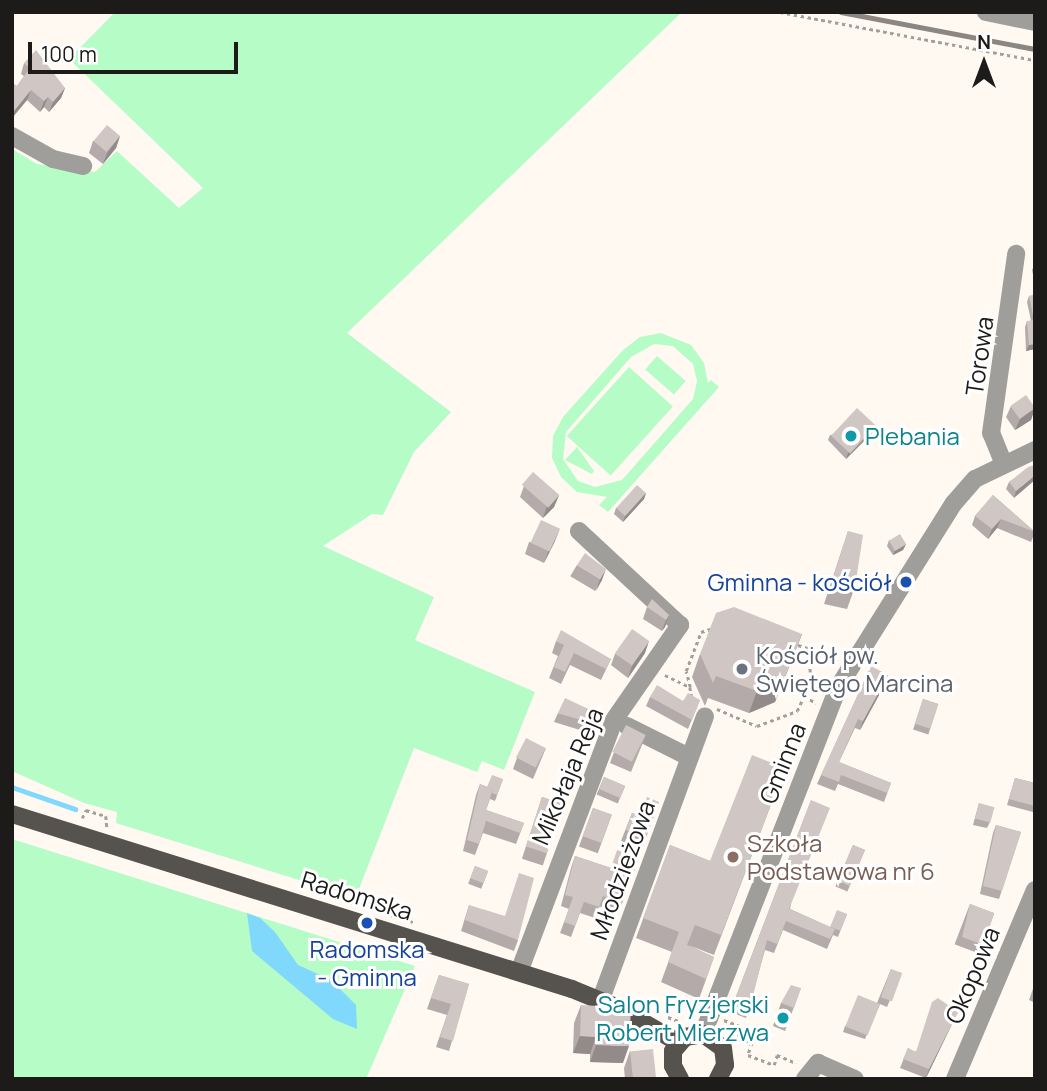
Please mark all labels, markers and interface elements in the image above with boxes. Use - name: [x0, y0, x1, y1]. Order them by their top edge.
- scale bar: [32, 28, 242, 72]
- north arrow: [949, 28, 1019, 98]
- text: N: [977, 29, 991, 55]
- text: 100 m: [41, 40, 97, 68]
- street label: Torowa: [959, 315, 999, 397]
- place label: Plebania: [865, 422, 960, 450]
- marker: Plebania: [843, 428, 859, 444]
- place label: Gminna - kościół: [708, 568, 892, 596]
- marker: Gminna - kościół: [898, 574, 914, 590]
- place label: Kościół pw. Świętego Marcina: [756, 641, 953, 697]
- marker: Kościół pw. Świętego Marcina: [734, 661, 750, 677]
- street label: Mikołaja Reja: [525, 703, 609, 849]
- street label: Gminna: [753, 718, 811, 808]
- street label: Młodzieżowa: [584, 796, 660, 944]
- place label: Szkoła Podstawowa nr 6: [747, 829, 935, 885]
- marker: Szkoła Podstawowa nr 6: [725, 849, 741, 865]
- street label: Radomska: [298, 864, 416, 926]
- marker: Radomska - Gminna: [359, 915, 375, 931]
- street label: Okopowa: [939, 922, 1005, 1028]
- place label: Radomska - Gminna: [309, 935, 425, 991]
- place label: Salon Fryzjerski Robert Mierzwa: [596, 990, 769, 1046]
- marker: Salon Fryzjerski Robert Mierzwa: [775, 1010, 791, 1026]

